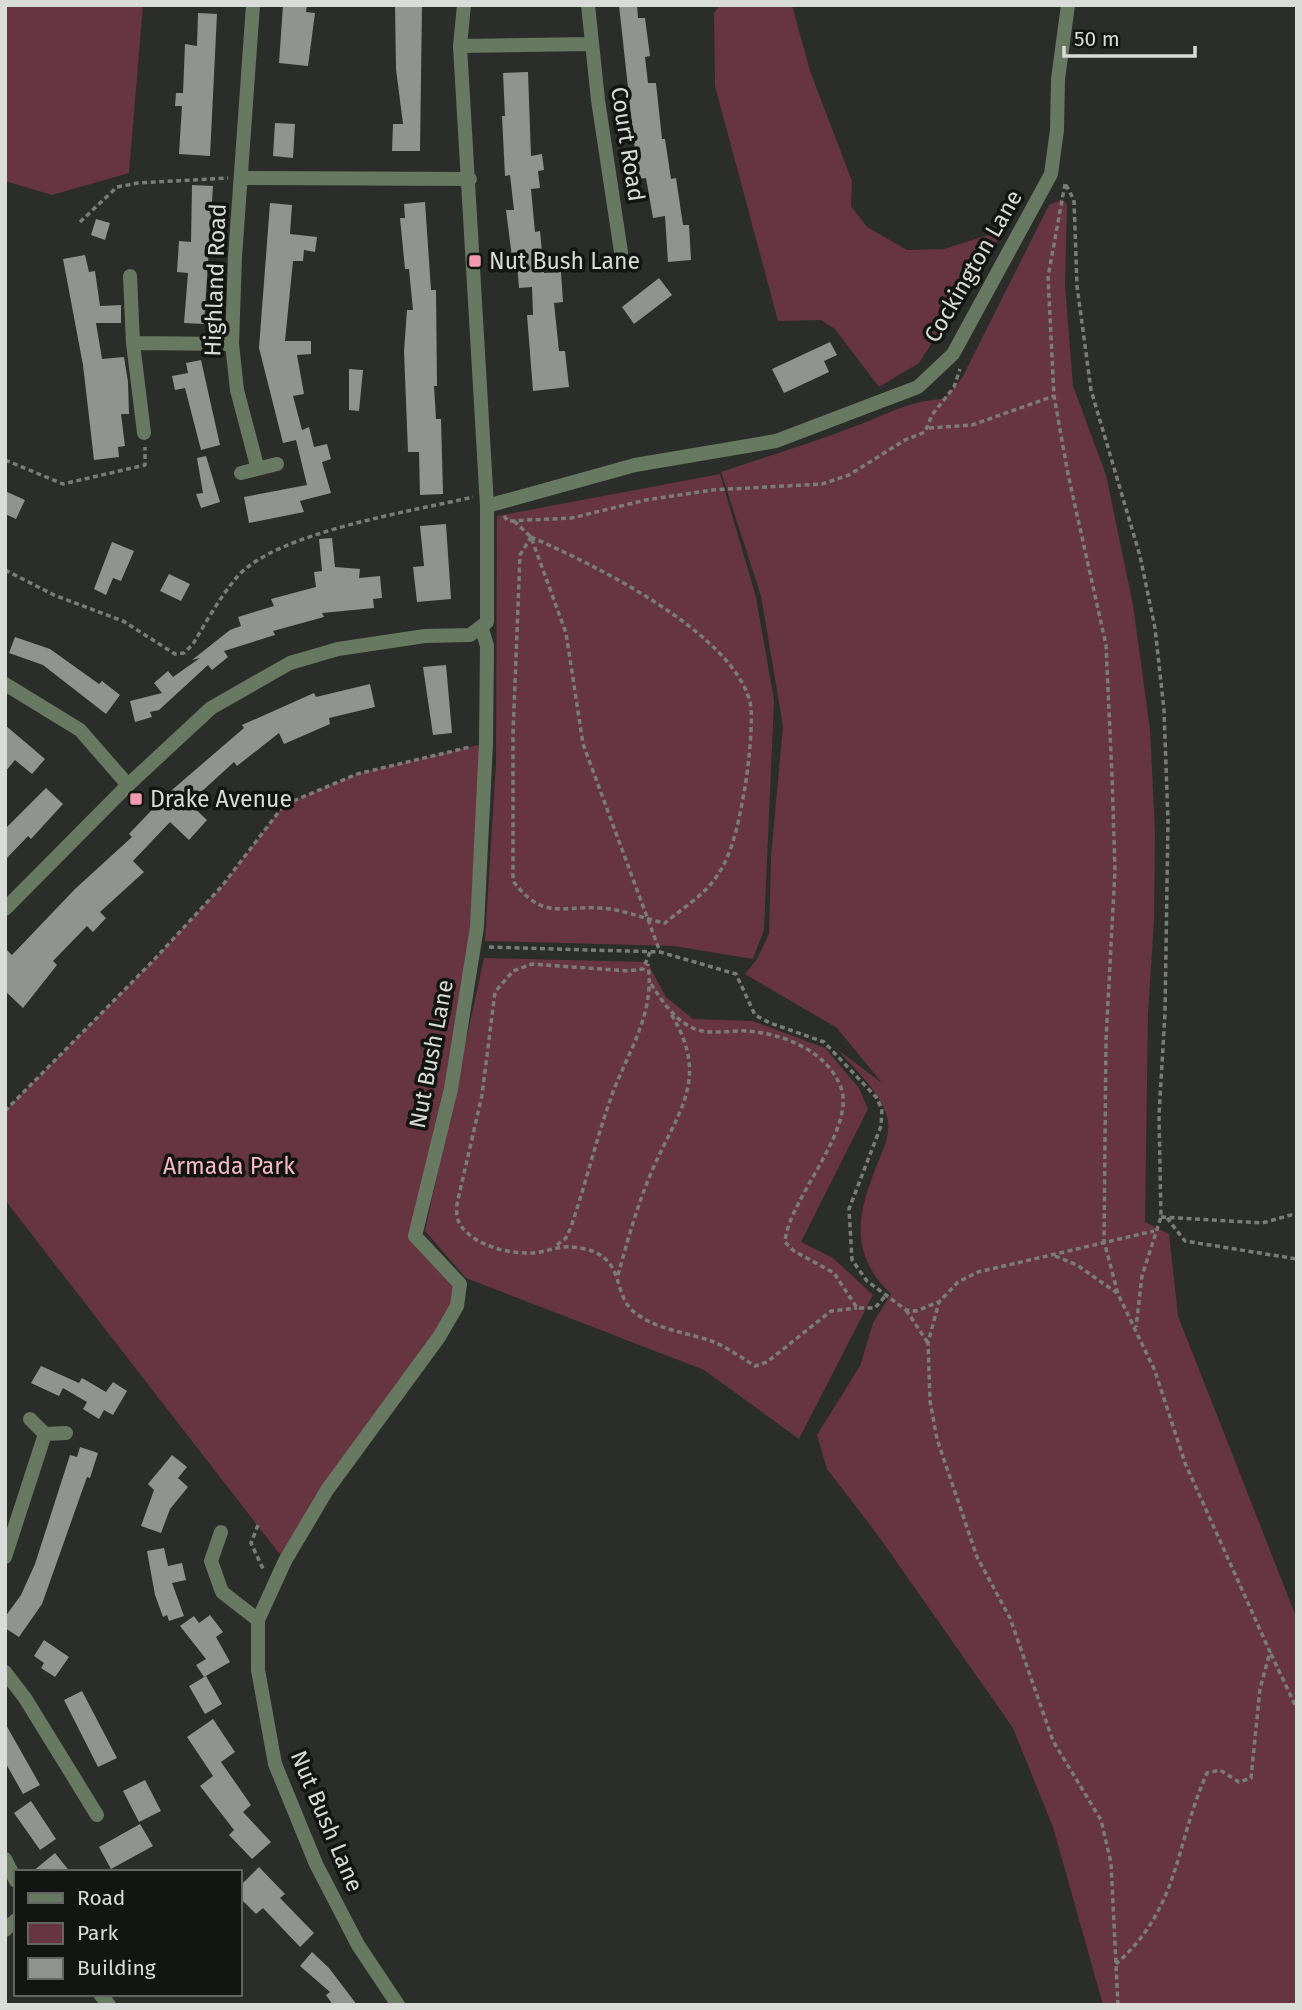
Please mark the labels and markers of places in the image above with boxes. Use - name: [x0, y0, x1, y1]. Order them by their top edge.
- place label: Nut Bush Lane: [489, 247, 640, 275]
- marker: Nut Bush Lane: [467, 253, 483, 269]
- place label: Drake Avenue: [150, 785, 292, 813]
- marker: Drake Avenue: [128, 791, 144, 807]

